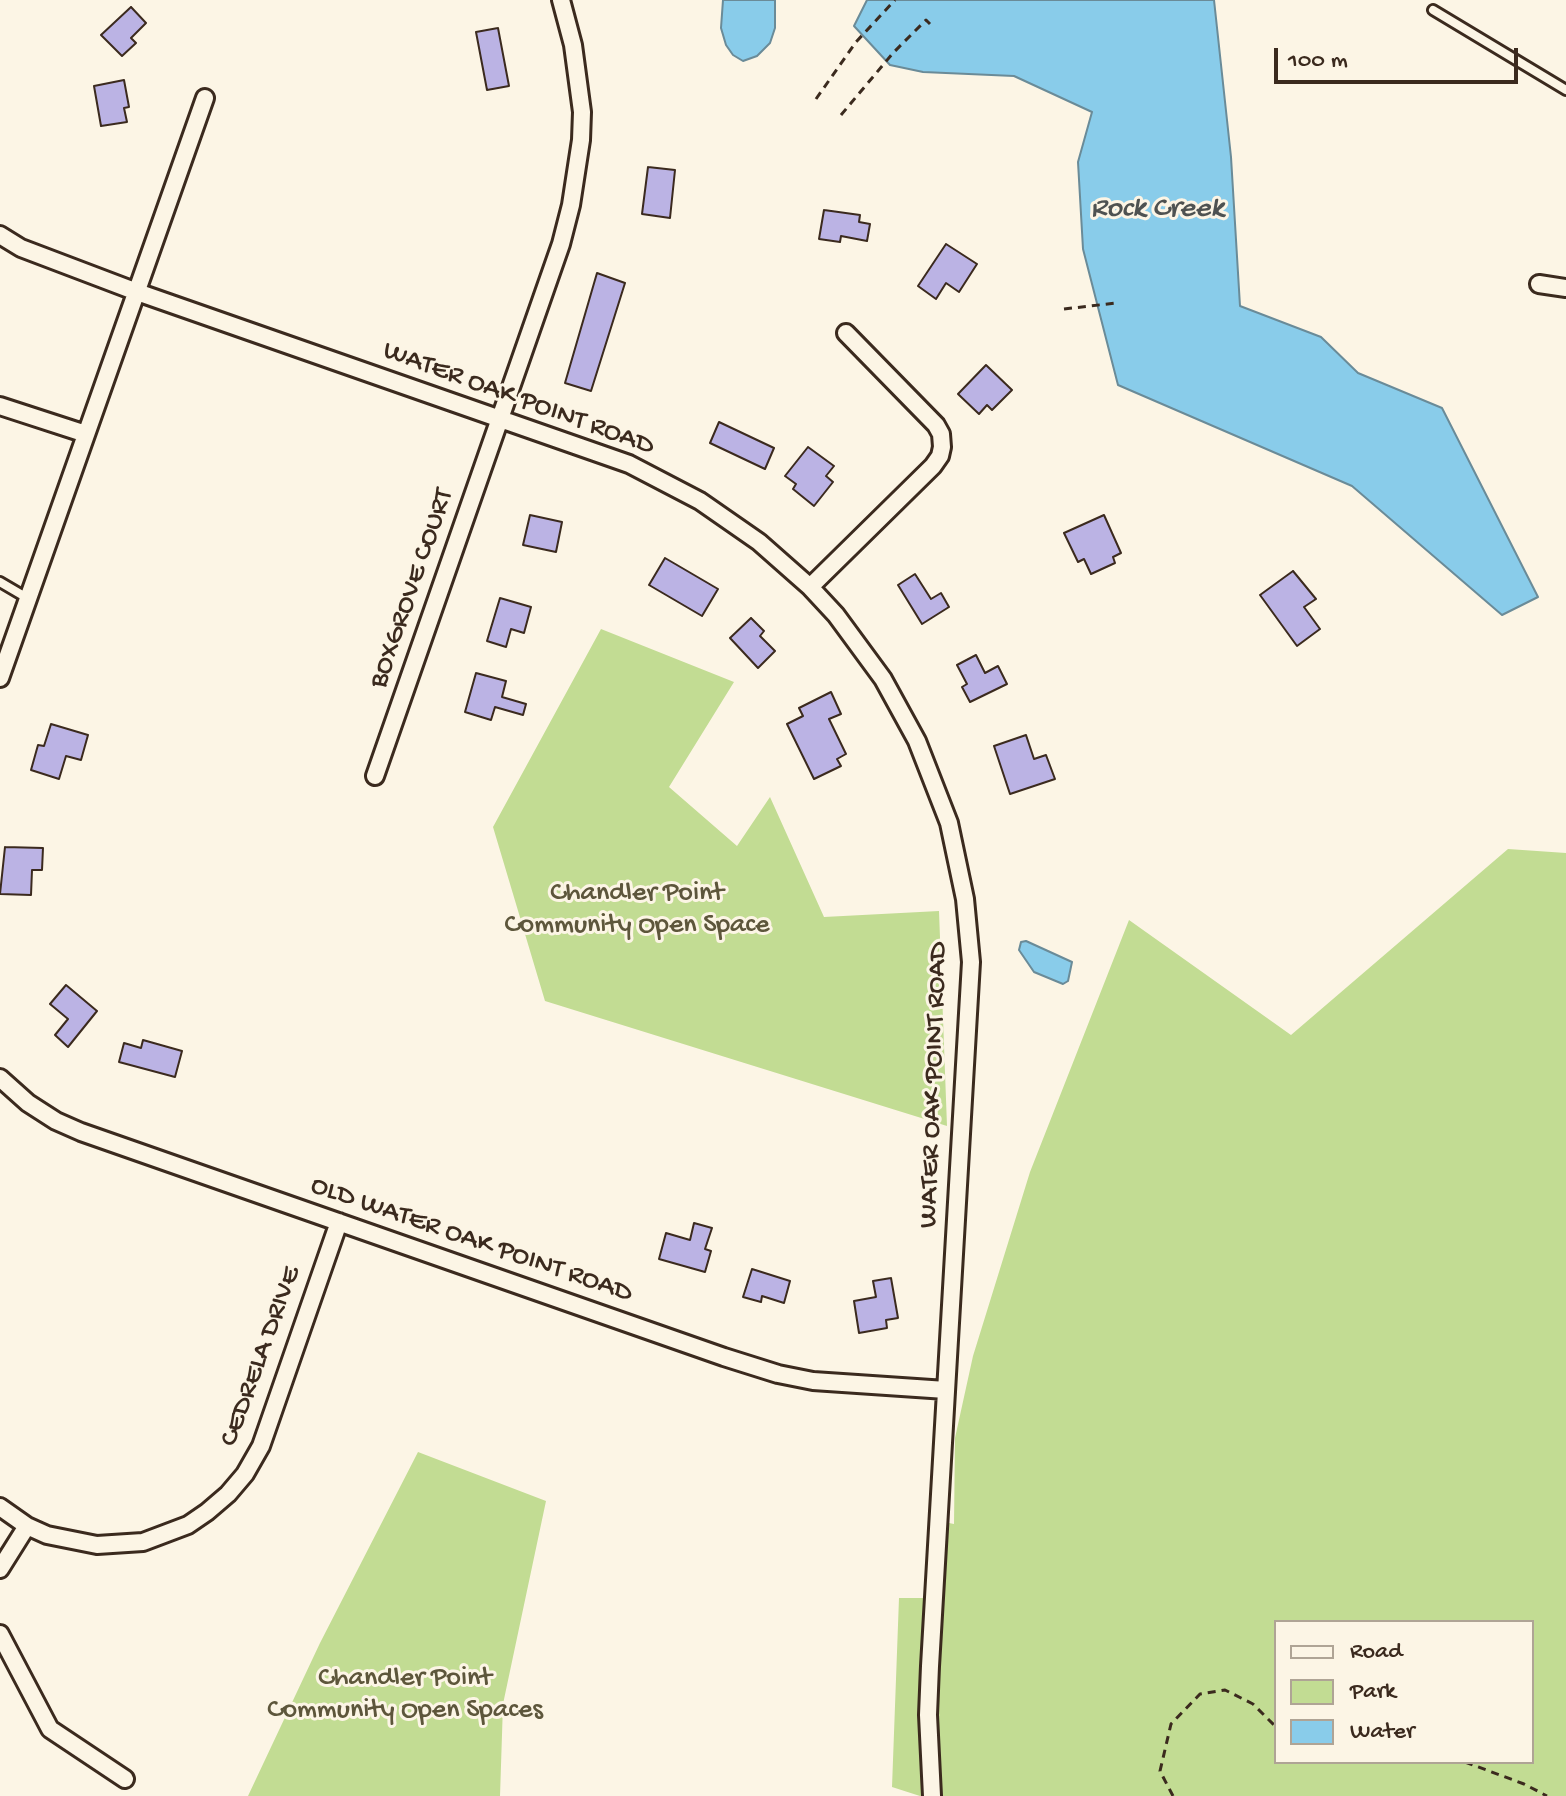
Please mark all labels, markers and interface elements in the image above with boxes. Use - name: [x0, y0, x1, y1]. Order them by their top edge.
- scale bar: [1278, 32, 1522, 82]
- text: 100 m: [1288, 47, 1348, 76]
- water label: Rock Creek: [1090, 192, 1224, 228]
- street label: WATER OAK POINT ROAD: [378, 335, 658, 465]
- street label: BOXGROVE COURT: [363, 485, 463, 693]
- park label: Chandler Point Community Open Space: [504, 878, 770, 944]
- street label: WATER OAK POINT ROAD: [913, 941, 957, 1229]
- street label: OLD WATER OAK POINT ROAD: [306, 1170, 636, 1312]
- street label: CEDRELA DRIVE: [214, 1262, 310, 1452]
- legend: [1274, 1620, 1534, 1764]
- text: Road: [1350, 1638, 1402, 1667]
- park label: Chandler Point Community Open Spaces: [267, 1663, 543, 1729]
- text: Park: [1350, 1678, 1396, 1707]
- text: Water: [1350, 1718, 1414, 1747]

